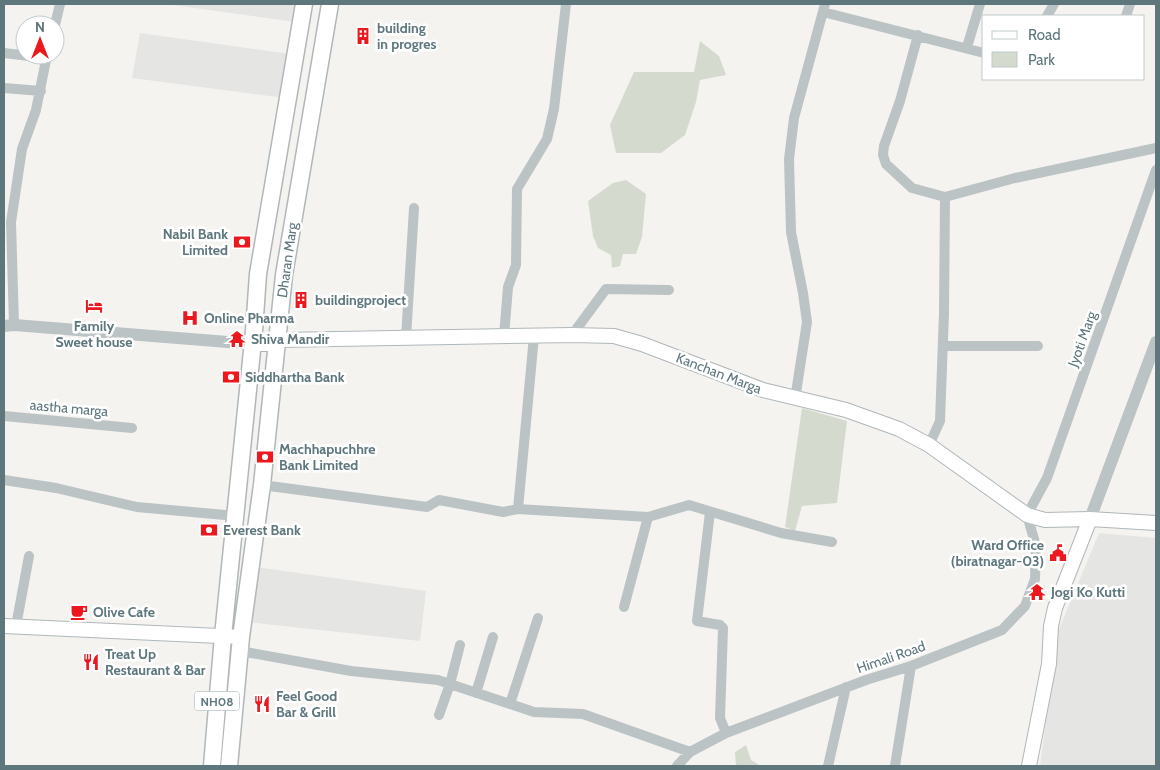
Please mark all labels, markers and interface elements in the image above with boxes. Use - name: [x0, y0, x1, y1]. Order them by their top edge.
- north arrow: [15, 15, 65, 65]
- legend: [982, 15, 1145, 80]
- text: N: [35, 18, 45, 36]
- place label: building in progres: [377, 19, 436, 53]
- building icon: building in progres: [353, 26, 373, 46]
- text: Road: [1028, 26, 1061, 44]
- text: Park: [1028, 51, 1055, 69]
- street label: Dharan Marg: [273, 220, 301, 299]
- place label: Nabil Bank Limited: [163, 225, 228, 259]
- bank icon: Nabil Bank Limited: [232, 232, 252, 252]
- building icon: buildingproject: [291, 290, 311, 310]
- place label: buildingproject: [315, 291, 406, 309]
- hotel icon: Family Sweet house: [84, 296, 104, 316]
- hospital icon: Online Pharma: [180, 308, 200, 328]
- street label: Jyoti Marg: [1063, 308, 1101, 370]
- place label: Online Pharma: [204, 309, 294, 327]
- place label: Family Sweet house: [55, 317, 133, 351]
- temple icon: Shiva Mandir: [227, 329, 247, 349]
- place label: Shiva Mandir: [251, 330, 330, 348]
- street label: Kanchan Marga: [674, 348, 765, 398]
- bank icon: Siddhartha Bank: [221, 367, 241, 387]
- place label: Siddhartha Bank: [245, 368, 345, 386]
- street label: aastha marga: [29, 396, 109, 420]
- place label: Machhapuchhre Bank Limited: [279, 440, 376, 474]
- bank icon: Machhapuchhre Bank Limited: [255, 447, 275, 467]
- bank icon: Everest Bank: [199, 520, 219, 540]
- place label: Everest Bank: [223, 521, 301, 539]
- place label: Ward Office (biratnagar-03): [951, 536, 1044, 570]
- public building icon: Ward Office (biratnagar-03): [1048, 543, 1068, 563]
- temple icon: Jogi Ko Kutti: [1027, 582, 1047, 602]
- place label: Jogi Ko Kutti: [1050, 583, 1125, 601]
- cafe icon: Olive Cafe: [69, 602, 89, 622]
- place label: Olive Cafe: [93, 603, 155, 621]
- street label: Himali Road: [854, 637, 928, 677]
- place label: Treat Up Restaurant & Bar: [105, 645, 206, 679]
- restaurant icon: Treat Up Restaurant & Bar: [81, 652, 101, 672]
- place label: Feel Good Bar & Grill: [276, 687, 337, 721]
- road number: NH08: [194, 691, 240, 710]
- restaurant icon: Feel Good Bar & Grill: [252, 694, 272, 714]

